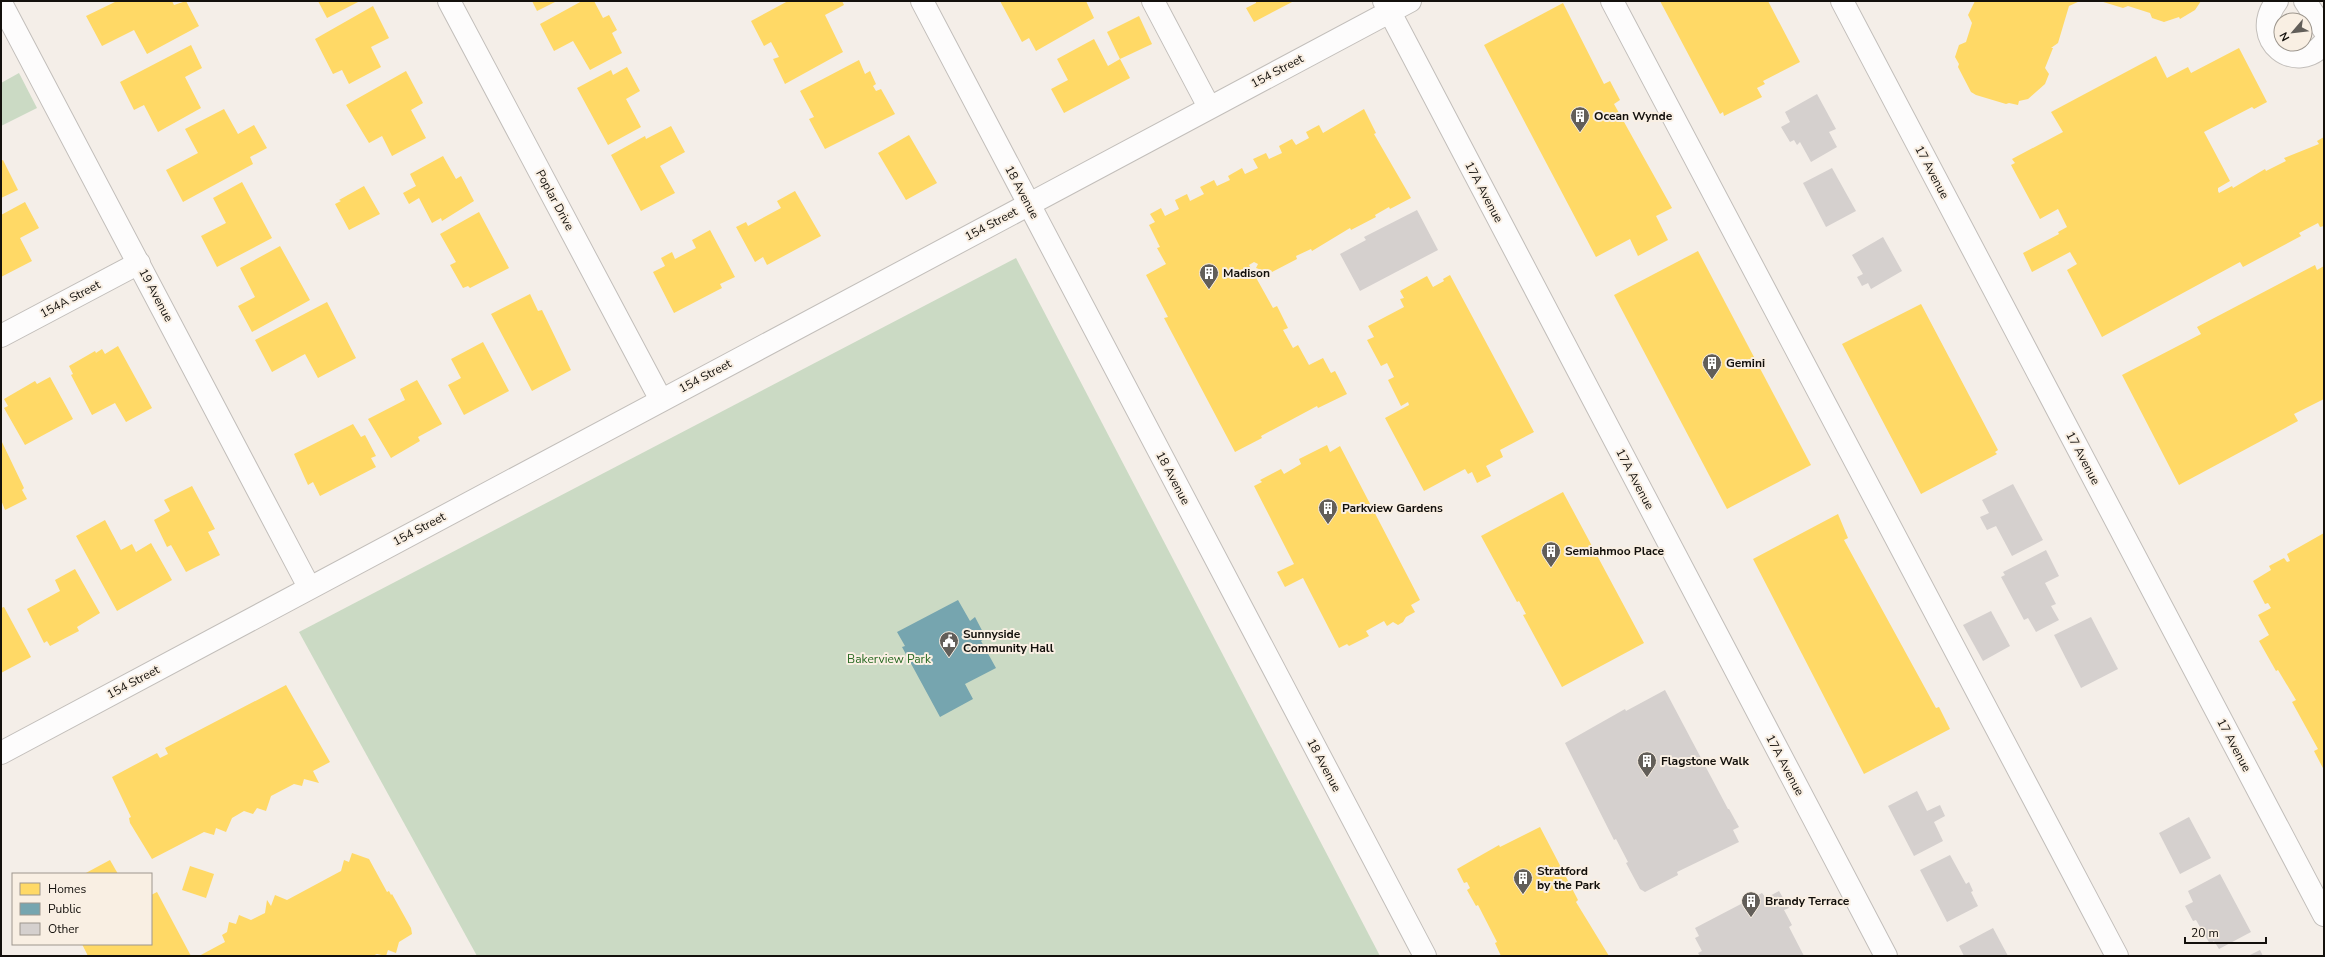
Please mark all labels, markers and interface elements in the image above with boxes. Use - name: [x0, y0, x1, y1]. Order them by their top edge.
- north arrow: [2273, 12, 2313, 52]
- text: N: [2276, 29, 2293, 44]
- street label: 154 Street: [1248, 50, 1307, 92]
- building icon: Ocean Wynde: [1569, 105, 1591, 133]
- place label: Ocean Wynde: [1594, 108, 1673, 124]
- street label: 17 Avenue: [1911, 142, 1953, 202]
- street label: 17A Avenue: [1461, 159, 1507, 225]
- street label: 18 Avenue: [1001, 162, 1043, 222]
- street label: Poplar Drive: [532, 167, 578, 233]
- street label: 154 Street: [962, 203, 1021, 245]
- building icon: Madison: [1198, 262, 1220, 290]
- street label: 19 Avenue: [135, 265, 177, 325]
- place label: Madison: [1223, 265, 1270, 281]
- street label: 154A Street: [37, 276, 104, 322]
- building icon: Gemini: [1701, 352, 1723, 380]
- street label: 154 Street: [676, 355, 735, 397]
- place label: Gemini: [1726, 355, 1765, 371]
- street label: 17 Avenue: [2062, 428, 2104, 488]
- street label: 17A Avenue: [1612, 446, 1658, 512]
- street label: 18 Avenue: [1152, 448, 1194, 508]
- building icon: Parkview Gardens: [1317, 497, 1339, 525]
- place label: Parkview Gardens: [1342, 500, 1443, 516]
- street label: 154 Street: [390, 508, 449, 550]
- building icon: Semiahmoo Place: [1540, 540, 1562, 568]
- place label: Semiahmoo Place: [1565, 543, 1665, 559]
- place label: Sunnyside Community Hall: [963, 626, 1054, 656]
- public building icon: Sunnyside Community Hall: [938, 630, 960, 658]
- park label: Bakerview Park: [847, 651, 932, 667]
- street label: 154 Street: [104, 661, 163, 703]
- street label: 17 Avenue: [2213, 715, 2255, 775]
- street label: 17A Avenue: [1762, 732, 1808, 798]
- street label: 18 Avenue: [1303, 735, 1345, 795]
- building icon: Flagstone Walk: [1636, 750, 1658, 778]
- place label: Flagstone Walk: [1661, 753, 1749, 769]
- place label: Stratford by the Park: [1537, 863, 1601, 893]
- building icon: Stratford by the Park: [1512, 867, 1534, 895]
- legend: [12, 873, 152, 945]
- text: Homes: [48, 881, 86, 897]
- building icon: Brandy Terrace: [1740, 890, 1762, 918]
- place label: Brandy Terrace: [1765, 893, 1850, 909]
- text: Public: [48, 901, 82, 917]
- scale bar: [2185, 919, 2266, 945]
- text: Other: [48, 921, 80, 937]
- text: 20 m: [2191, 925, 2219, 941]

